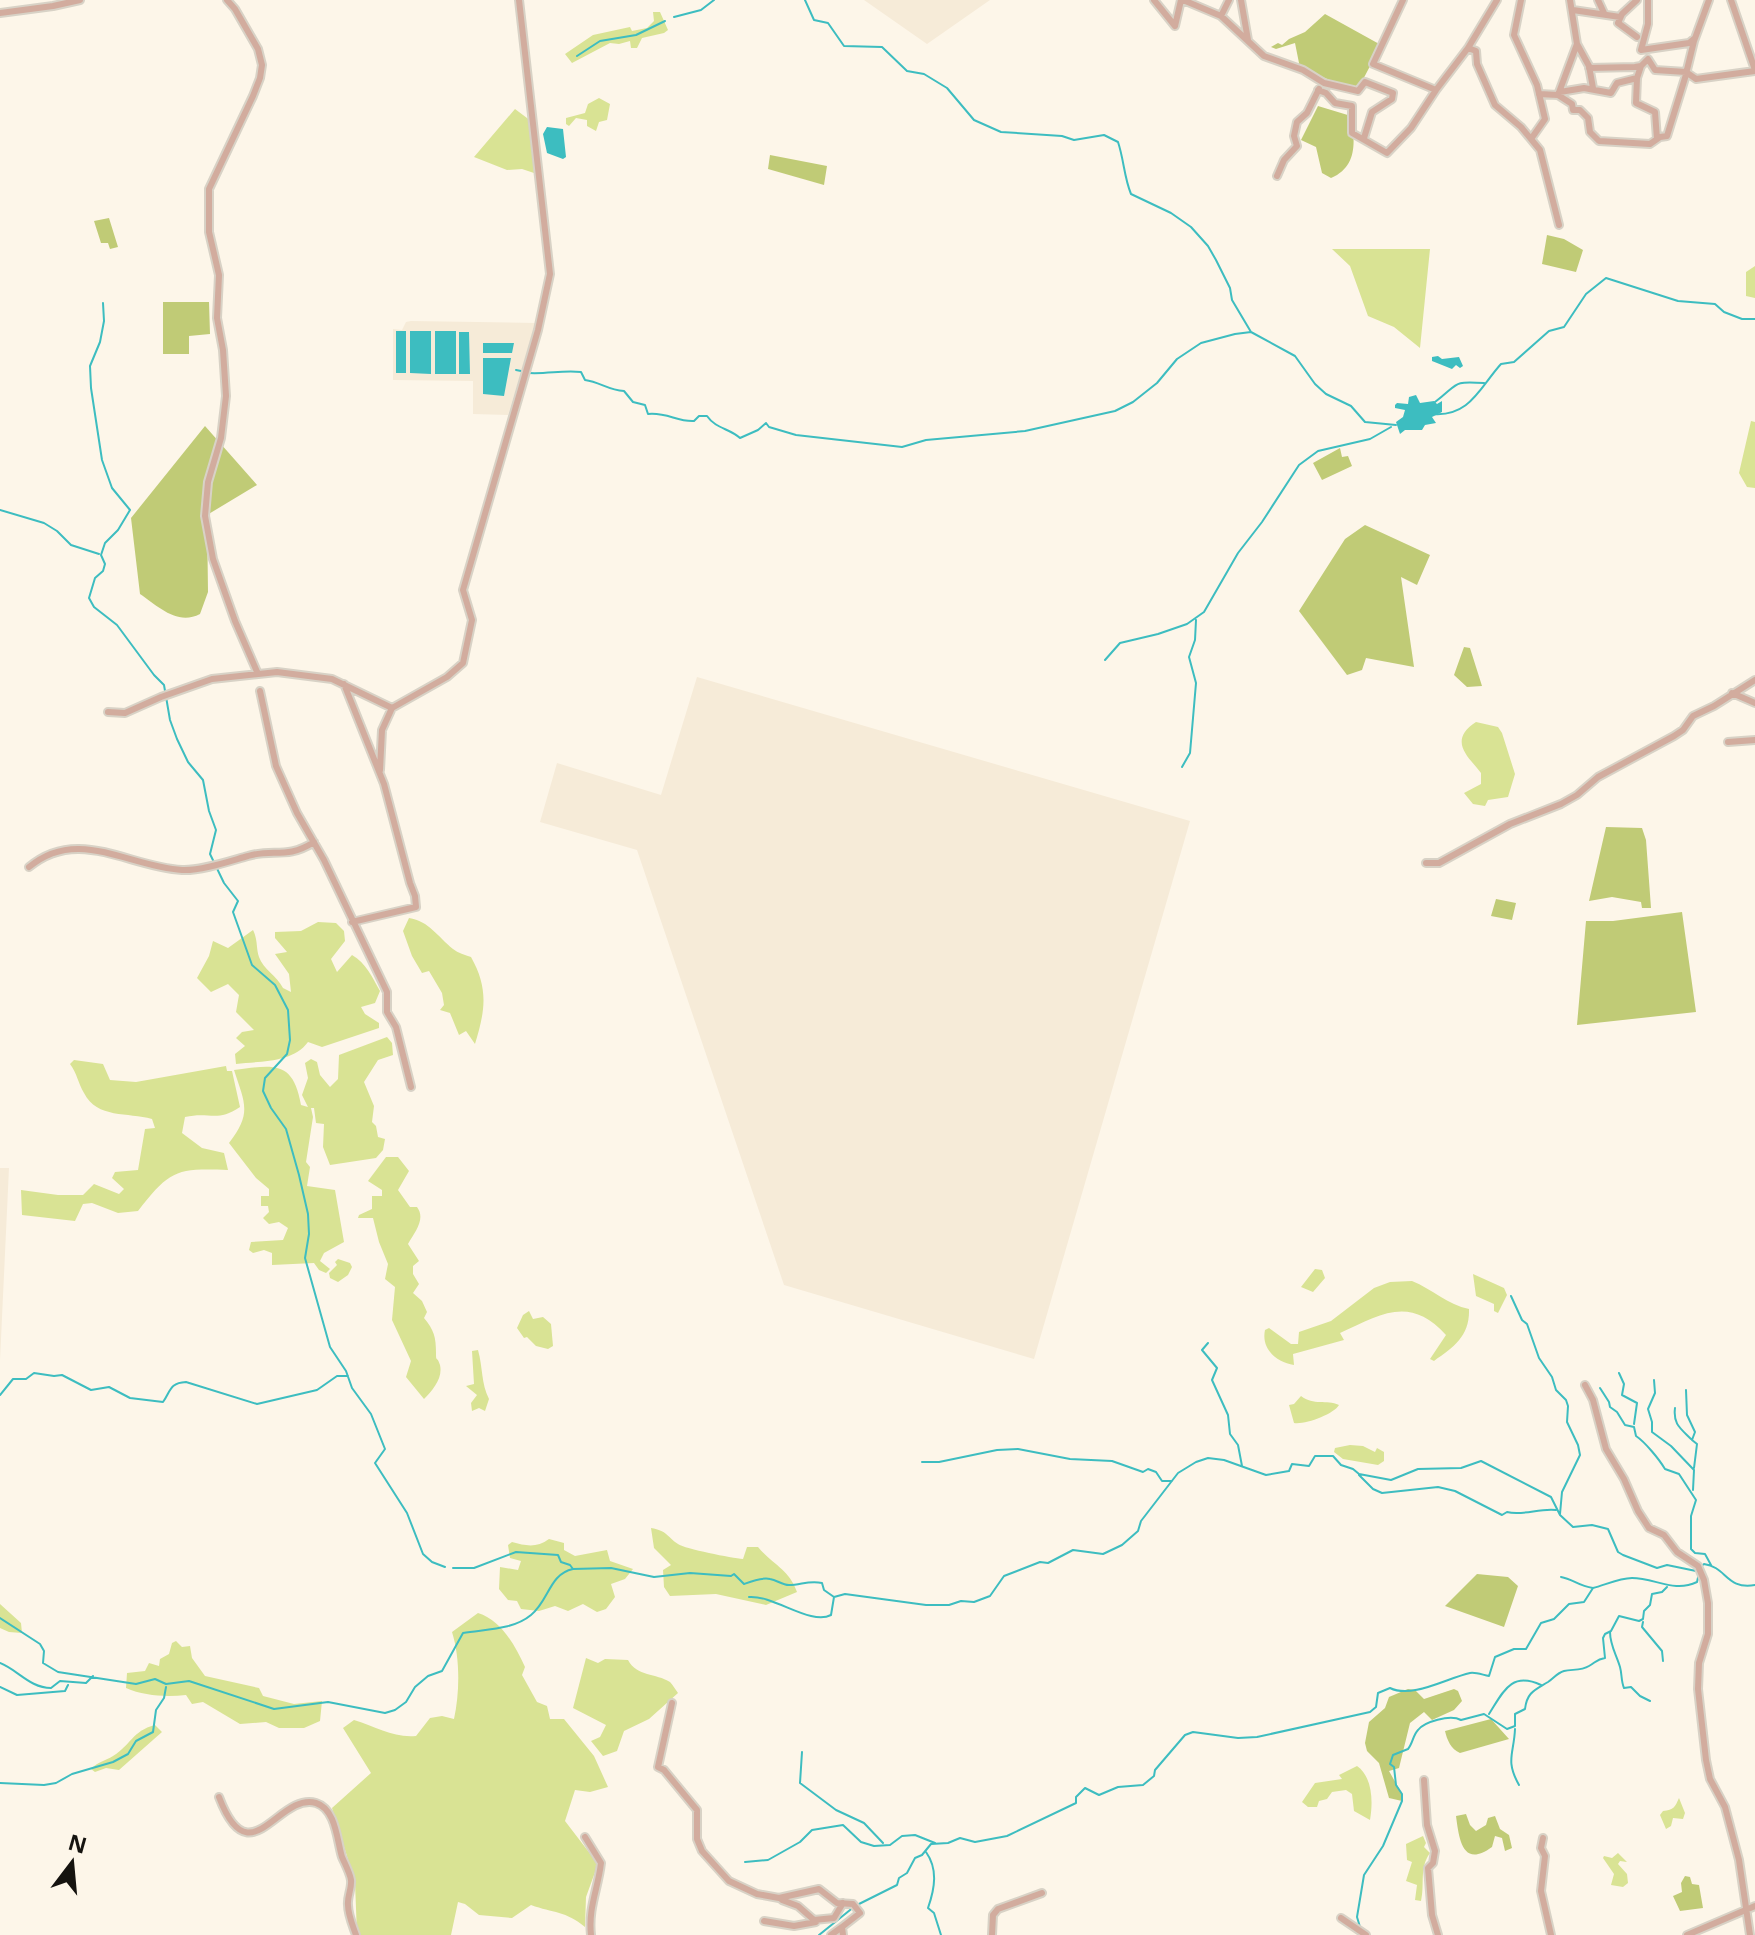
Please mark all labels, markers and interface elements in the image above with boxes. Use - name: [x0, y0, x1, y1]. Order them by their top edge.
- north arrow: [32, 1823, 112, 1903]
- text: N: [65, 1826, 91, 1860]

